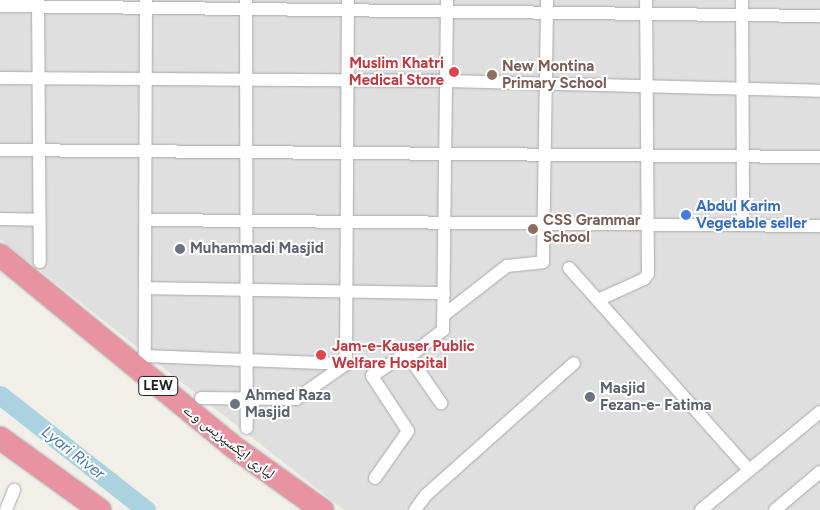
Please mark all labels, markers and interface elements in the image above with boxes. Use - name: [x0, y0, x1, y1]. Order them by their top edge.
- place label: Muslim Khatri Medical Store: [349, 54, 444, 89]
- place label: New Montina Primary School: [502, 57, 607, 92]
- marker: Muslim Khatri Medical Store: [448, 66, 460, 78]
- marker: New Montina Primary School: [486, 69, 498, 81]
- place label: Abdul Karim Vegetable seller: [696, 197, 807, 232]
- marker: Abdul Karim Vegetable seller: [680, 209, 692, 221]
- place label: CSS Grammar School: [543, 211, 640, 246]
- marker: CSS Grammar School: [527, 223, 539, 235]
- place label: Muhammadi Masjid: [190, 240, 324, 258]
- marker: Muhammadi Masjid: [174, 243, 186, 255]
- place label: Jam-e-Kauser Public Welfare Hospital: [332, 337, 475, 372]
- marker: Jam-e-Kauser Public Welfare Hospital: [314, 348, 328, 362]
- road number: LEW: [138, 374, 178, 398]
- place label: Masjid Fezan-e- Fatima: [600, 379, 712, 414]
- place label: Ahmed Raza Masjid: [245, 386, 331, 421]
- marker: Masjid Fezan-e- Fatima: [584, 391, 596, 403]
- marker: Ahmed Raza Masjid: [229, 398, 241, 410]
- street label: لیاری ایکسپریس وے: [180, 401, 278, 483]
- water label: Lyari River: [38, 422, 108, 484]

